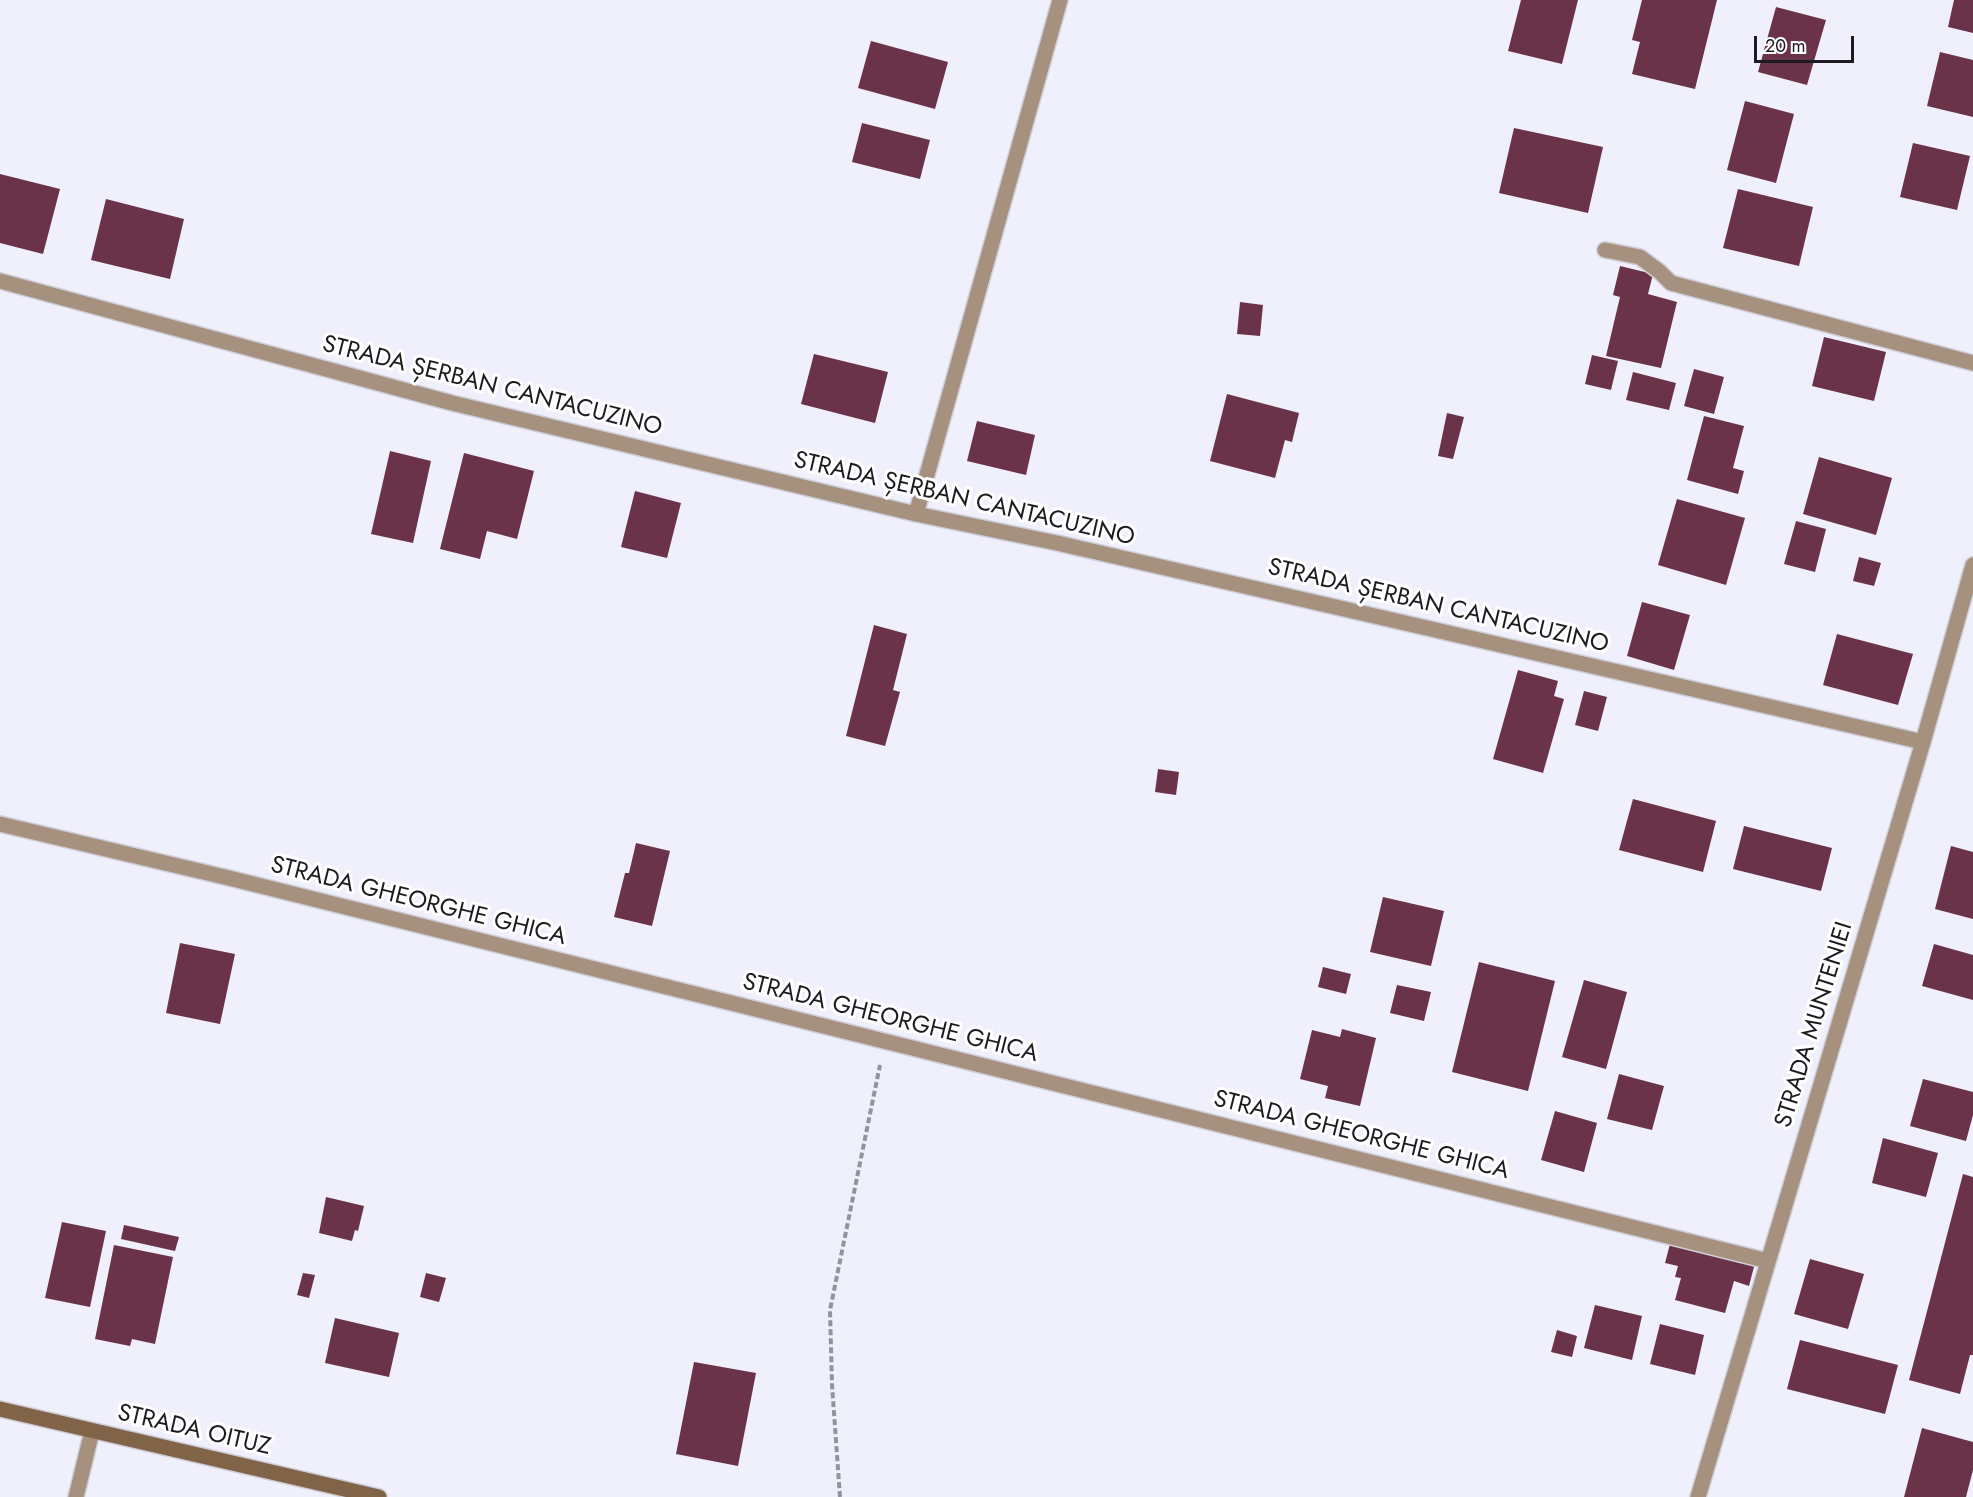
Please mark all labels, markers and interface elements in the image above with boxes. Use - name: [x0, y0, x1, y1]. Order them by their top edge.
- scale bar: [1757, 24, 1858, 62]
- text: 20 m: [1765, 33, 1805, 59]
- street label: STRADA ȘERBAN CANTACUZINO: [319, 331, 665, 443]
- street label: STRADA ȘERBAN CANTACUZINO: [791, 447, 1137, 553]
- street label: STRADA ȘERBAN CANTACUZINO: [1265, 554, 1611, 660]
- street label: STRADA GHEORGHE GHICA: [267, 851, 569, 953]
- street label: STRADA MUNTENIEI: [1770, 919, 1860, 1131]
- street label: STRADA GHEORGHE GHICA: [739, 968, 1041, 1070]
- street label: STRADA GHEORGHE GHICA: [1210, 1085, 1512, 1187]
- street label: STRADA OITUZ: [115, 1399, 273, 1463]

